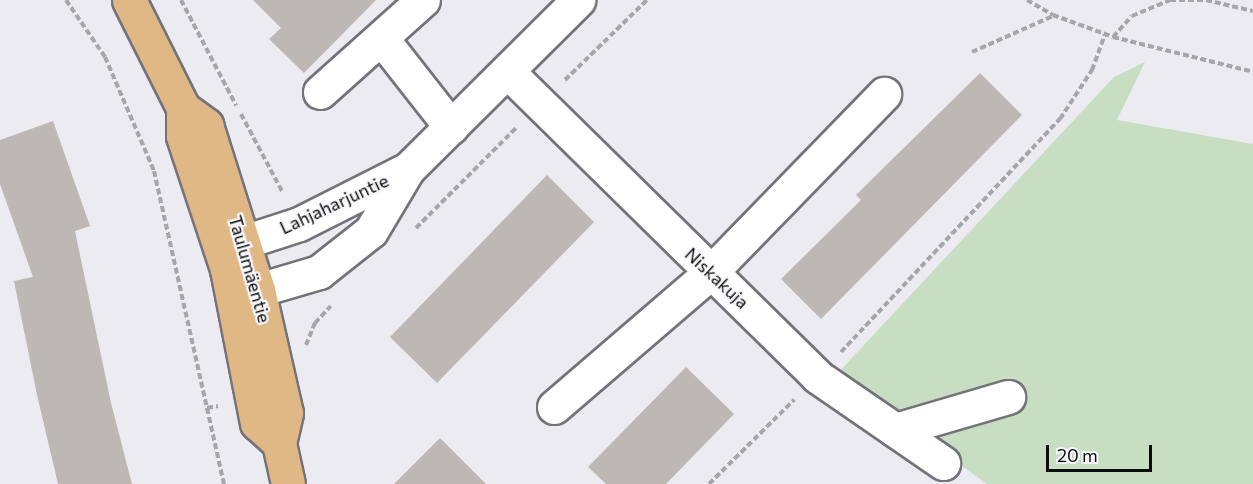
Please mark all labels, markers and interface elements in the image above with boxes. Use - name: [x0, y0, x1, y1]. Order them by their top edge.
- street label: Lahjaharjuntie: [276, 169, 392, 239]
- street label: Taulumäentie: [224, 213, 276, 325]
- street label: Niskakuja: [681, 243, 753, 313]
- scale bar: [1049, 433, 1156, 471]
- text: 20 m: [1057, 444, 1098, 466]

